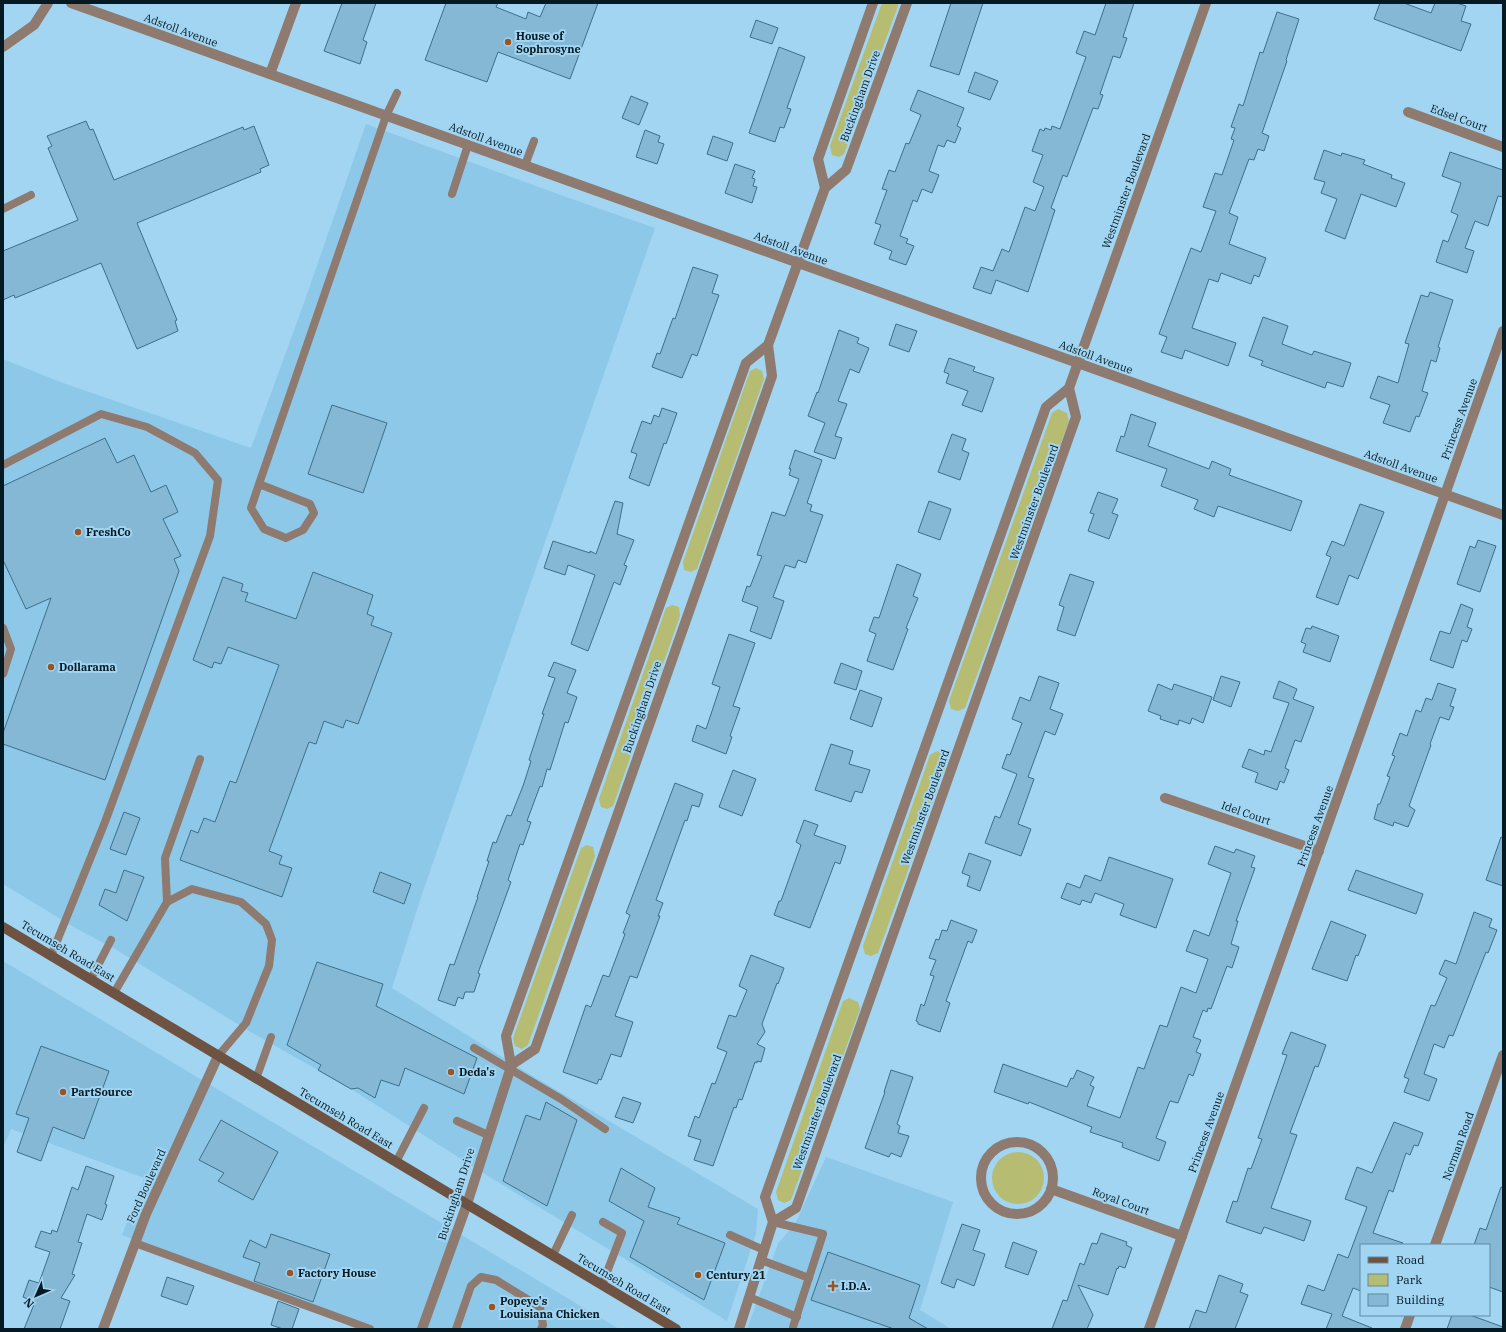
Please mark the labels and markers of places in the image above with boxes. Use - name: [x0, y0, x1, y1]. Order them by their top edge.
- place label: House of Sophrosyne: [516, 29, 581, 56]
- marker: House of Sophrosyne: [503, 37, 513, 47]
- place label: FreshCo: [86, 525, 131, 539]
- marker: FreshCo: [73, 527, 83, 537]
- place label: Dollarama: [59, 660, 116, 674]
- marker: Dollarama: [46, 662, 56, 672]
- place label: Deda's: [459, 1065, 495, 1079]
- marker: Deda's: [446, 1067, 456, 1077]
- place label: PartSource: [71, 1085, 132, 1099]
- marker: PartSource: [58, 1087, 68, 1097]
- place label: Factory House: [298, 1266, 376, 1280]
- marker: Factory House: [285, 1268, 295, 1278]
- place label: Century 21: [706, 1268, 766, 1282]
- marker: Century 21: [693, 1270, 703, 1280]
- place label: I.D.A.: [841, 1279, 871, 1293]
- marker: I.D.A.: [828, 1281, 838, 1291]
- place label: Popeye's Louisiana Chicken: [500, 1294, 600, 1321]
- marker: Popeye's Louisiana Chicken: [487, 1302, 497, 1312]

